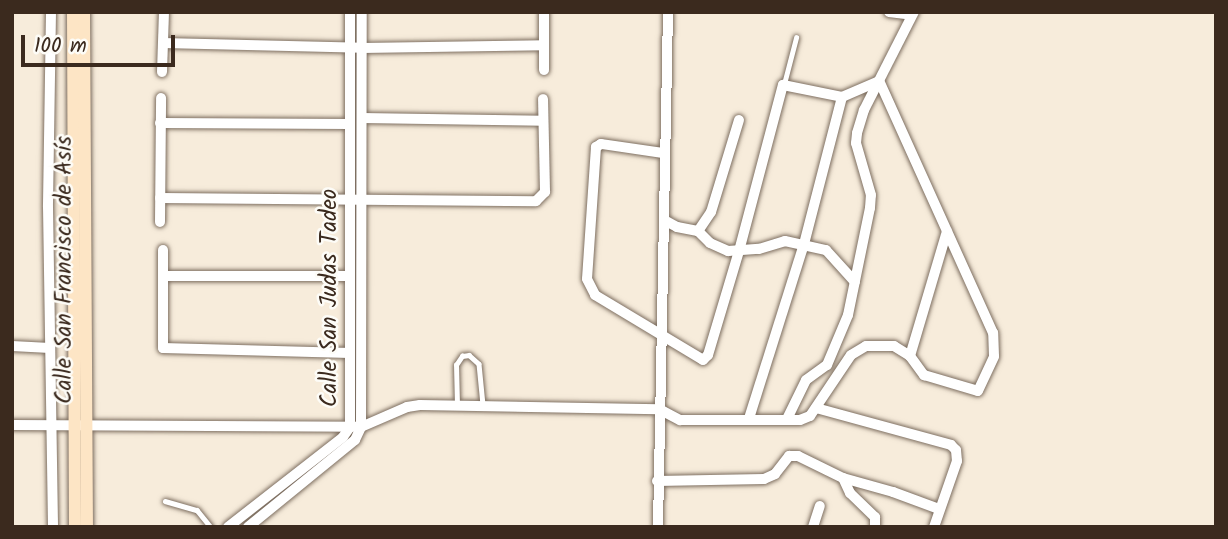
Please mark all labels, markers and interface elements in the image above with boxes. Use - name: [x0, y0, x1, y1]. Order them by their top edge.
- scale bar: [24, 21, 178, 65]
- text: 100 m: [34, 30, 87, 63]
- street label: Calle San Francisco de Asís: [51, 136, 79, 404]
- street label: Calle San Judas Tadeo: [316, 189, 344, 407]

